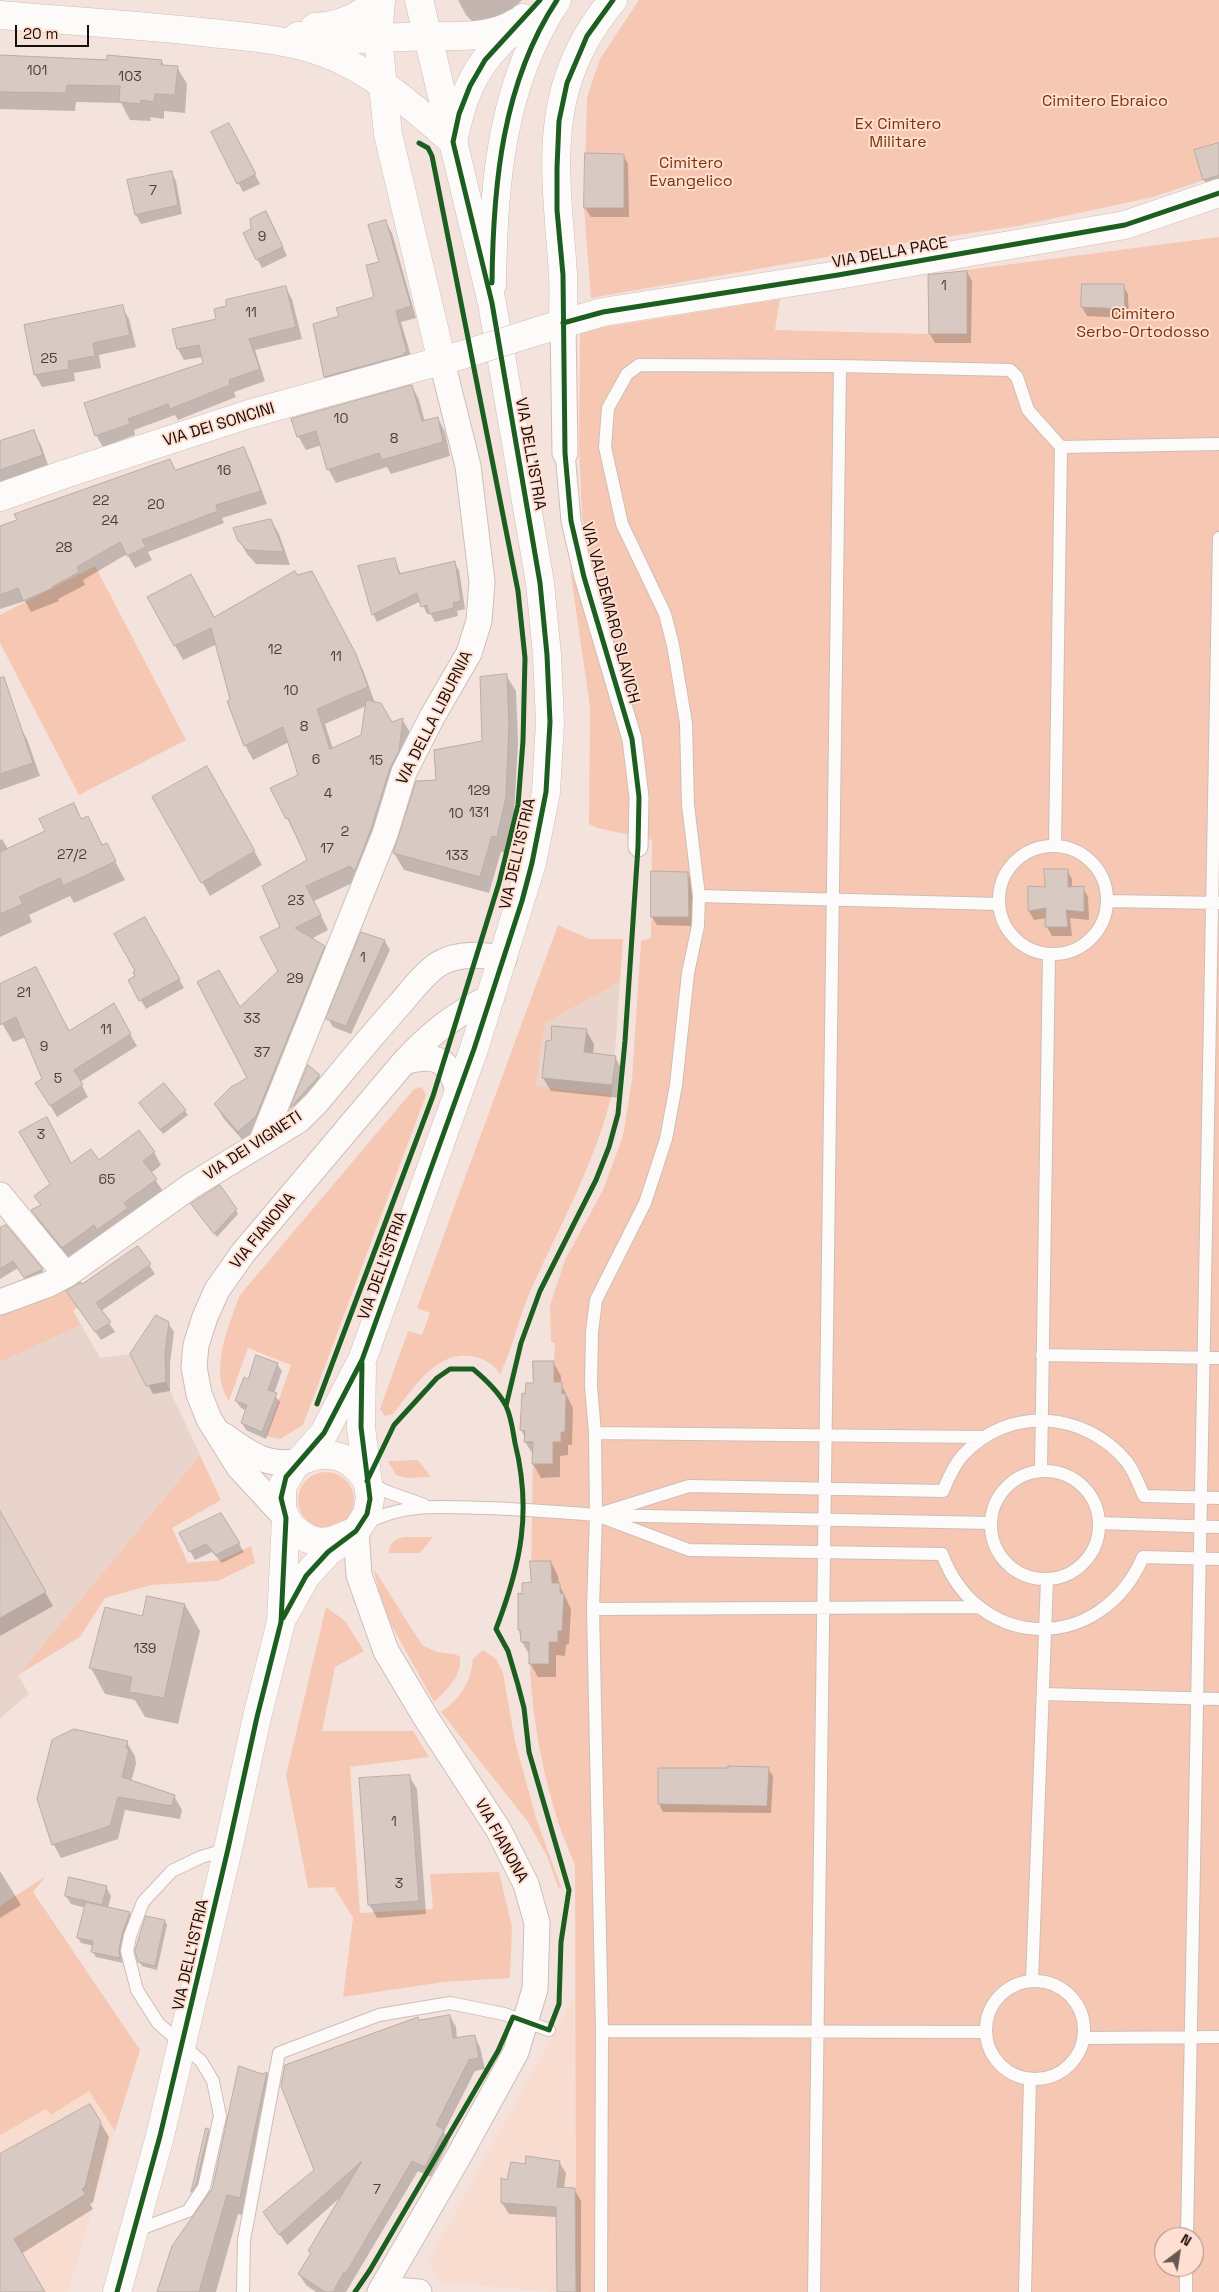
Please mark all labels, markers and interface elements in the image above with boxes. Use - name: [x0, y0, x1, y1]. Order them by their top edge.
- scale bar: [18, 15, 91, 47]
- text: 20 m: [23, 24, 58, 43]
- house number: 101: [27, 63, 47, 79]
- house number: 103: [118, 69, 142, 85]
- park label: Cimitero Ebraico: [1042, 92, 1168, 112]
- park label: Ex Cimitero Militare: [855, 115, 941, 153]
- park label: Cimitero Evangelico: [649, 154, 733, 192]
- house number: 7: [149, 183, 157, 199]
- house number: 9: [258, 229, 266, 245]
- street label: VIA DELLA PACE: [831, 233, 949, 273]
- house number: 1: [941, 278, 947, 294]
- house number: 11: [245, 305, 257, 321]
- park label: Cimitero Serbo-Ortodosso: [1076, 305, 1210, 343]
- house number: 25: [41, 351, 57, 367]
- street label: VIA DELL'ISTRIA: [511, 396, 549, 512]
- street label: VIA DEI SONCINI: [161, 399, 277, 451]
- house number: 10: [334, 411, 348, 427]
- house number: 8: [390, 431, 398, 447]
- house number: 16: [217, 463, 231, 479]
- house number: 22: [93, 493, 109, 509]
- house number: 20: [147, 497, 165, 513]
- house number: 24: [102, 513, 118, 529]
- street label: VIA VALDEMARO SLAVICH: [577, 520, 643, 706]
- house number: 28: [55, 540, 73, 556]
- house number: 12: [268, 642, 282, 658]
- street label: VIA DELLA LIBURNIA: [393, 648, 477, 788]
- house number: 11: [330, 649, 342, 665]
- house number: 10: [284, 683, 298, 699]
- house number: 8: [300, 719, 308, 735]
- house number: 6: [312, 752, 320, 768]
- house number: 15: [369, 753, 383, 769]
- house number: 129: [468, 783, 490, 799]
- house number: 4: [324, 786, 332, 802]
- street label: VIA DELL'ISTRIA: [496, 796, 540, 912]
- house number: 131: [469, 805, 489, 821]
- house number: 10: [449, 806, 463, 822]
- house number: 2: [341, 824, 349, 840]
- house number: 17: [320, 841, 334, 857]
- house number: 27/2: [57, 847, 87, 863]
- house number: 133: [446, 848, 468, 864]
- house number: 23: [288, 893, 304, 909]
- house number: 1: [360, 950, 366, 966]
- house number: 29: [287, 971, 303, 987]
- house number: 21: [17, 985, 31, 1001]
- house number: 33: [244, 1011, 260, 1027]
- house number: 11: [100, 1022, 112, 1038]
- house number: 9: [40, 1039, 48, 1055]
- house number: 37: [254, 1045, 270, 1061]
- house number: 5: [54, 1071, 62, 1087]
- street label: VIA DEI VIGNETI: [200, 1107, 306, 1185]
- house number: 3: [37, 1127, 45, 1143]
- house number: 65: [99, 1172, 115, 1188]
- street label: VIA FIANONA: [226, 1189, 300, 1273]
- street label: VIA DELL'ISTRIA: [354, 1209, 412, 1323]
- house number: 139: [134, 1641, 156, 1657]
- street label: VIA FIANONA: [470, 1796, 532, 1886]
- house number: 1: [391, 1814, 397, 1830]
- house number: 3: [395, 1876, 403, 1892]
- street label: VIA DELL'ISTRIA: [169, 1897, 213, 2013]
- house number: 7: [373, 2182, 381, 2198]
- north arrow: [1154, 2227, 1204, 2277]
- text: N: [1178, 2230, 1195, 2250]

